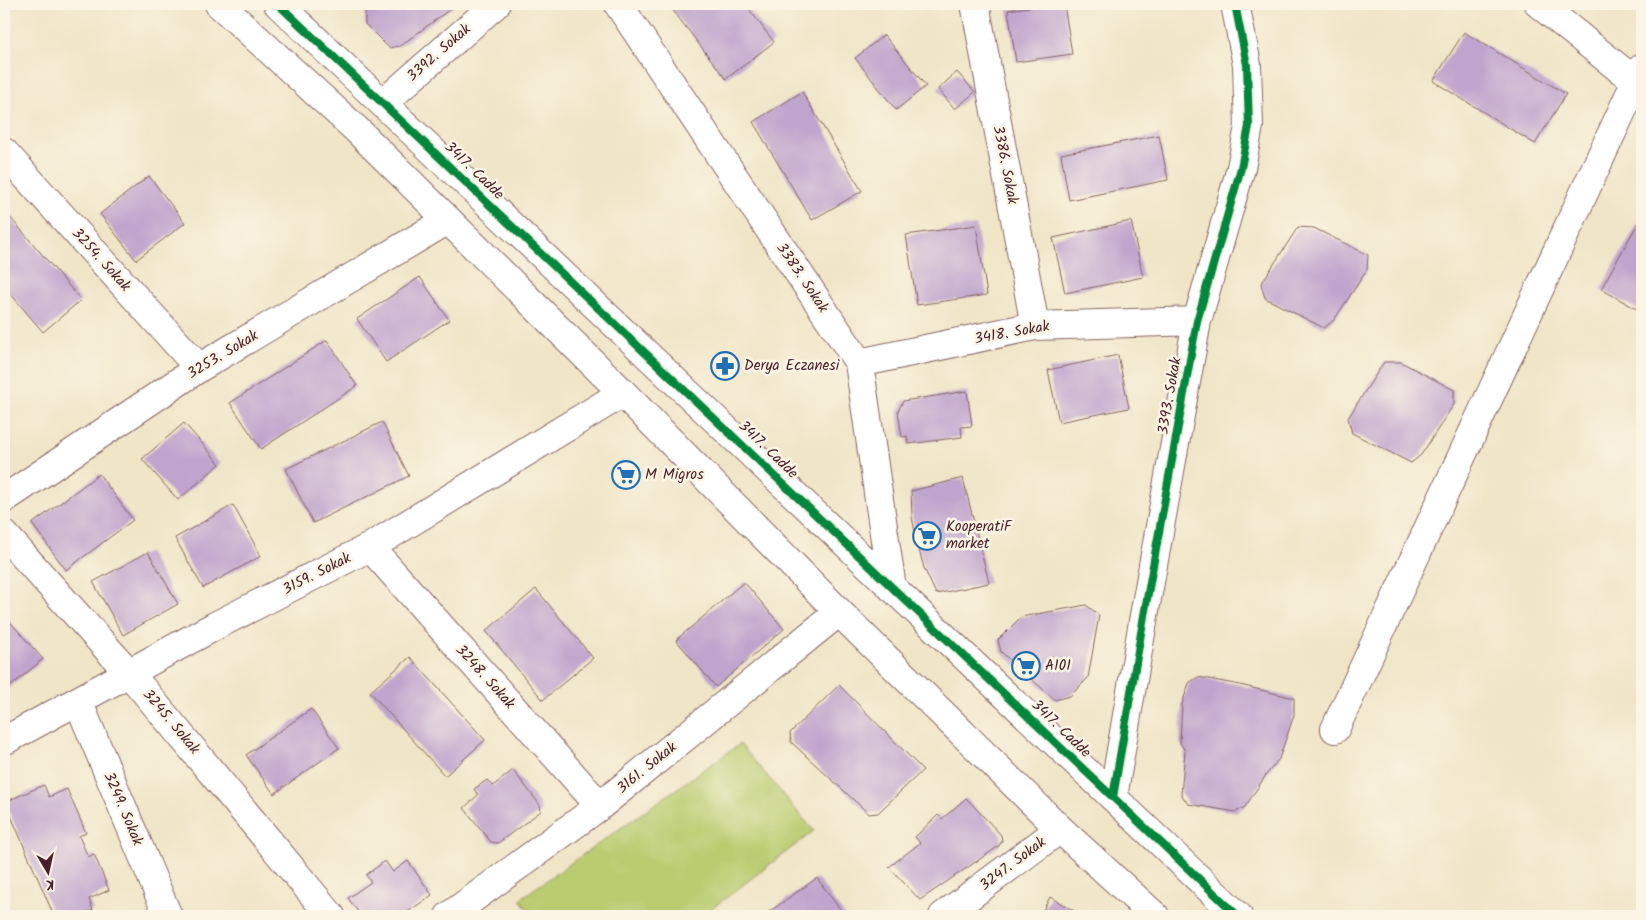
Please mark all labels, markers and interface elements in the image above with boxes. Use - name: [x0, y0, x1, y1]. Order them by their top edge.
- street label: 3392. Sokak: [401, 18, 477, 88]
- street label: 3386. Sokak: [986, 123, 1025, 207]
- street label: 3417. Cadde: [438, 136, 510, 206]
- street label: 3254. Sokak: [66, 223, 137, 298]
- street label: 3383. Sokak: [770, 238, 835, 319]
- street label: 3418. Sokak: [972, 314, 1052, 351]
- street label: 3253. Sokak: [183, 324, 264, 386]
- pharmacy icon: Derya Eczanesi: [710, 351, 740, 381]
- place label: Derya Eczanesi: [744, 354, 841, 378]
- street label: 3393. Sokak: [1151, 354, 1189, 437]
- street label: 3417. Cadde: [732, 415, 804, 485]
- supermarket icon: M Migros: [611, 460, 641, 490]
- place label: M Migros: [645, 463, 704, 487]
- place label: KooperatiF market: [946, 515, 1013, 556]
- supermarket icon: KooperatiF market: [912, 521, 942, 551]
- street label: 3159. Sokak: [279, 546, 356, 602]
- street label: 3248. Sokak: [449, 639, 521, 715]
- supermarket icon: A101: [1011, 651, 1041, 681]
- place label: A101: [1045, 654, 1071, 678]
- street label: 3245. Sokak: [136, 684, 206, 761]
- street label: 3417. Cadde: [1025, 694, 1097, 764]
- street label: 3161. Sokak: [612, 735, 683, 800]
- street label: 3249. Sokak: [97, 768, 150, 851]
- street label: 3247. Sokak: [975, 830, 1052, 897]
- north arrow: [22, 848, 72, 898]
- text: K: [43, 872, 56, 895]

